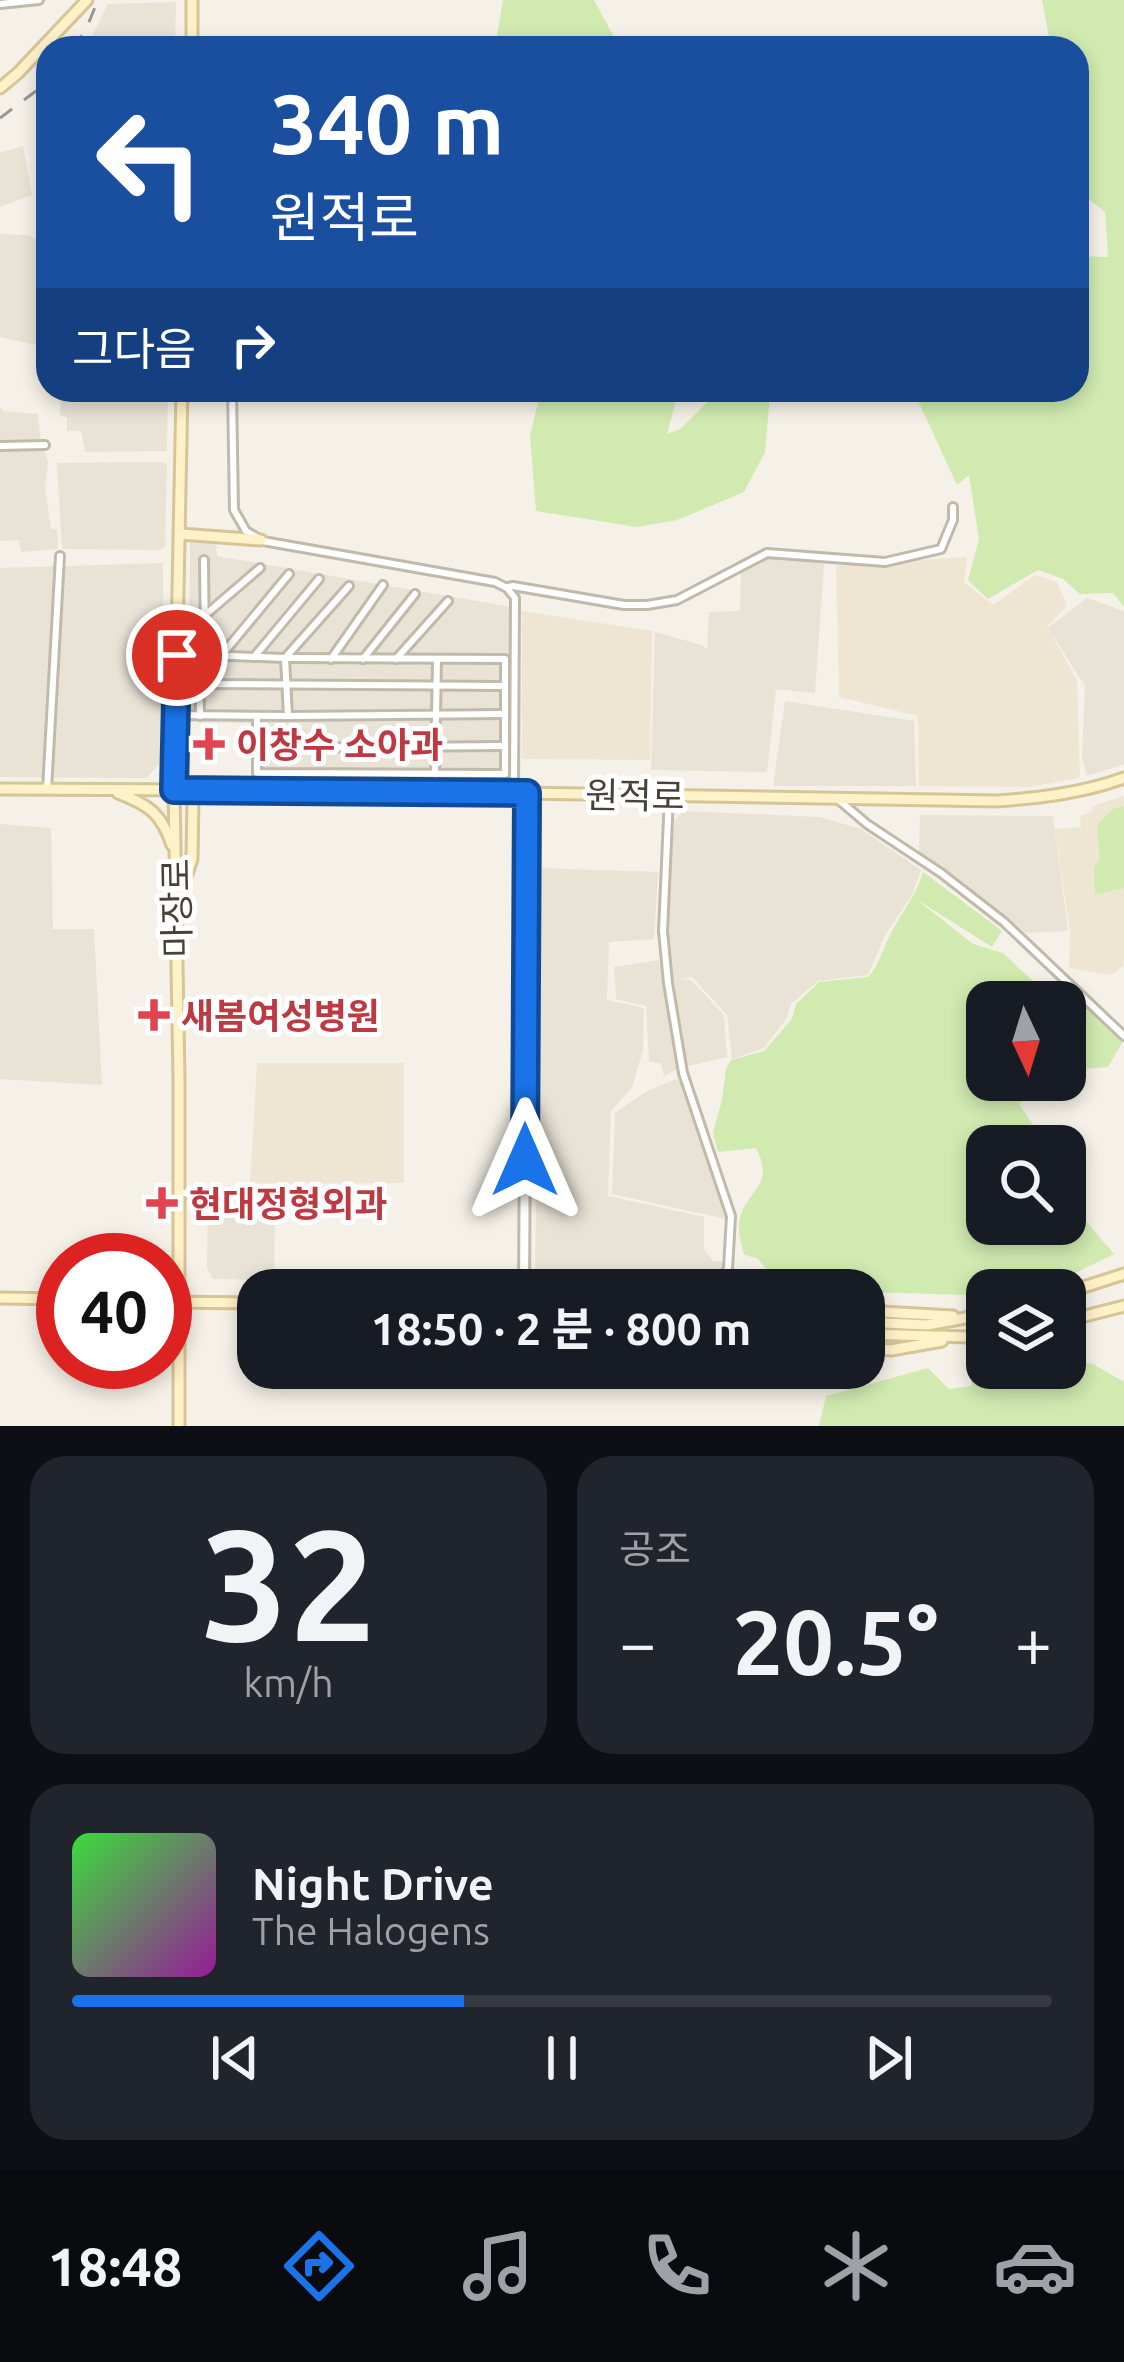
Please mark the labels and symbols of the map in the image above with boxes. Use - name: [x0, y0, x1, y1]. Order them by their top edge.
- pin: [126, 604, 228, 706]
- place label: 이창수 소아과: [236, 724, 443, 765]
- marker: 이창수 소아과: [193, 728, 225, 760]
- street label: 원적로: [585, 774, 685, 816]
- street label: 마장로: [155, 858, 197, 958]
- north arrow: [966, 981, 1086, 1101]
- place label: 새봄여성병원: [181, 995, 380, 1036]
- marker: 새봄여성병원: [138, 999, 170, 1031]
- position arrow: [462, 1097, 588, 1223]
- place label: 현대정형외과: [189, 1183, 388, 1224]
- marker: 현대정형외과: [146, 1187, 178, 1219]
- speed limit sign: 40: [36, 1233, 192, 1389]

